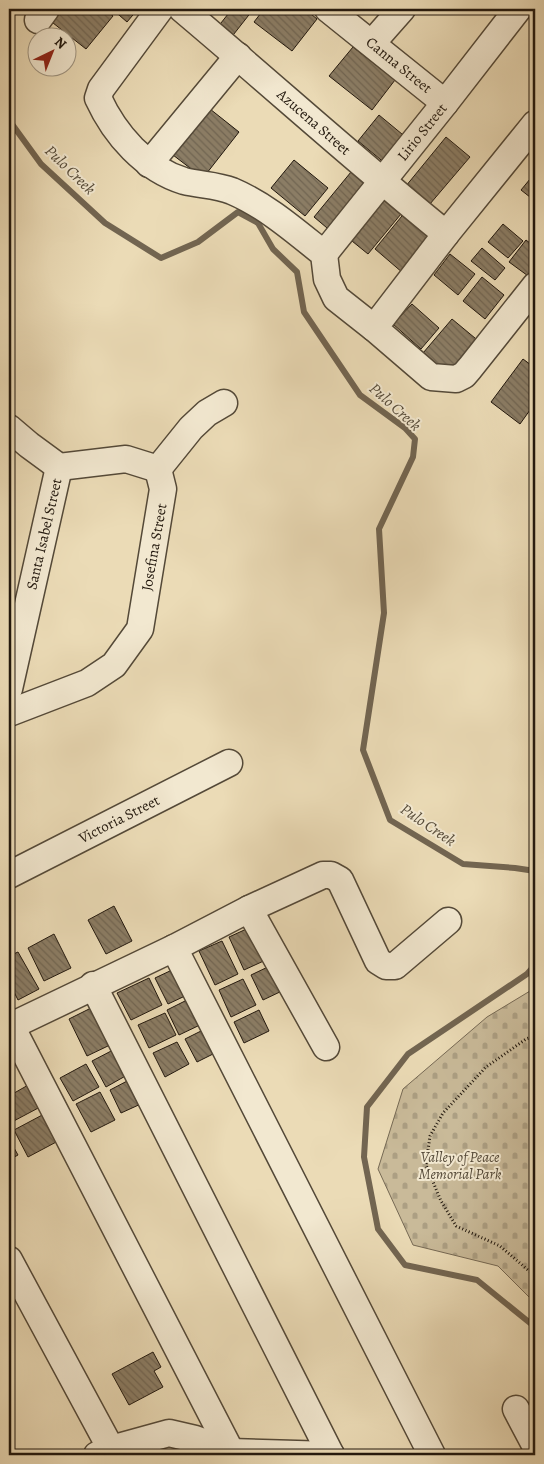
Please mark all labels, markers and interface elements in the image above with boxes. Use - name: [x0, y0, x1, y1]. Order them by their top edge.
- north arrow: [28, 28, 78, 78]
- text: N: [50, 32, 71, 53]
- street label: Canna Street: [362, 32, 436, 98]
- street label: Azucena Street: [272, 84, 355, 160]
- street label: Lirio Street: [392, 99, 452, 165]
- water label: Pulo Creek: [40, 140, 100, 200]
- water label: Pulo Creek: [364, 378, 426, 436]
- street label: Santa Isabel Street: [21, 476, 67, 592]
- street label: Josefina Street: [136, 502, 172, 592]
- street label: Victoria Street: [74, 790, 163, 848]
- water label: Pulo Creek: [396, 798, 460, 852]
- park label: Valley of Peace Memorial Park: [419, 1147, 502, 1184]

